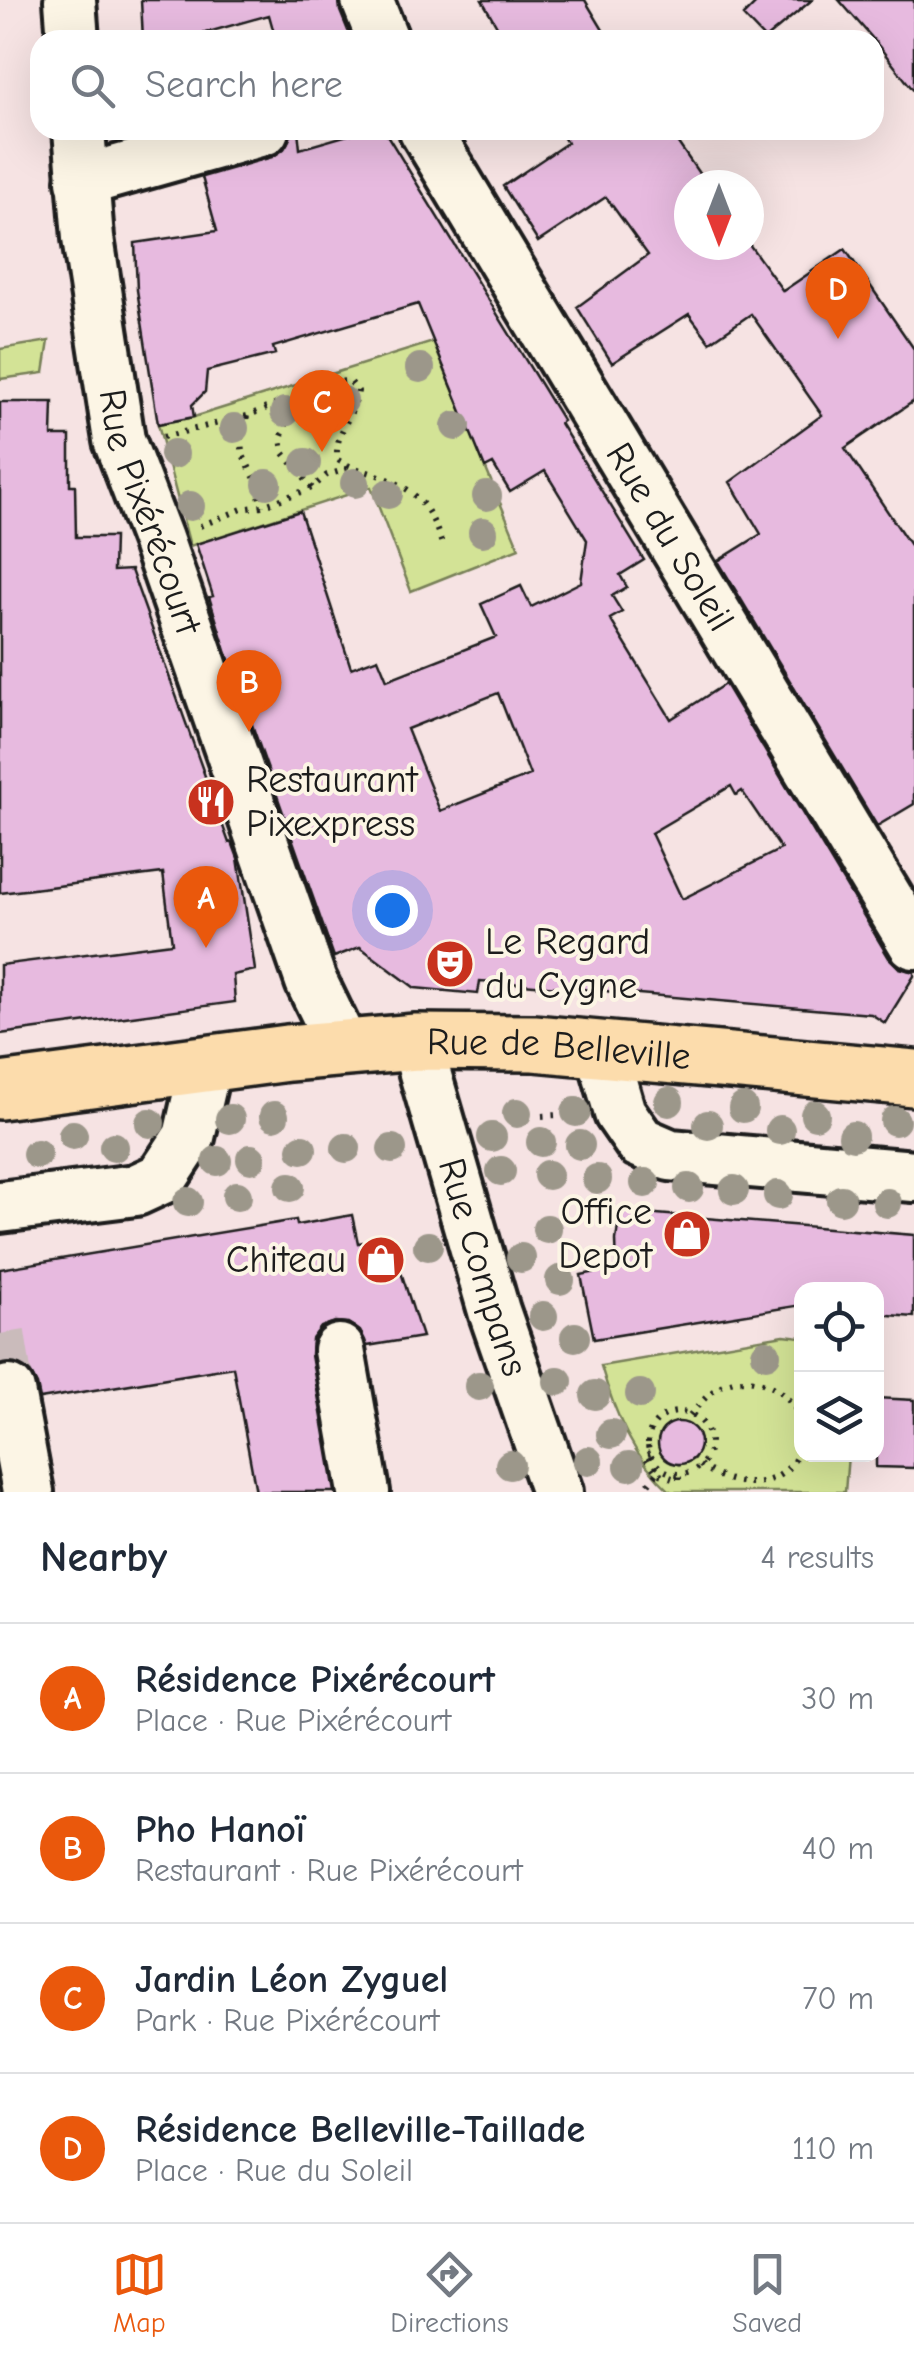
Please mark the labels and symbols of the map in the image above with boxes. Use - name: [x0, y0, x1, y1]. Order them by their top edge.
- north arrow: [674, 170, 764, 260]
- pin: D: [806, 256, 870, 339]
- pin: C: [290, 370, 354, 452]
- street label: Rue Pixérécourt: [89, 386, 211, 641]
- street label: Rue du Soleil: [596, 435, 743, 639]
- pin: B: [216, 650, 282, 732]
- place label: Restaurant Pixexpress: [246, 758, 419, 846]
- restaurant icon: Restaurant Pixexpress: [185, 776, 237, 828]
- pin: A: [174, 866, 238, 948]
- your location: [367, 885, 418, 936]
- place label: Le Regard du Cygne: [485, 920, 650, 1008]
- theatre icon: Le Regard du Cygne: [424, 938, 476, 990]
- street label: Rue de Belleville: [427, 1020, 693, 1079]
- street label: Rue Compans: [429, 1153, 537, 1382]
- place label: Office Depot: [558, 1190, 653, 1278]
- shop icon: Office Depot: [661, 1208, 713, 1260]
- shop icon: Chiteau: [355, 1234, 407, 1286]
- place label: Chiteau: [226, 1238, 346, 1282]

